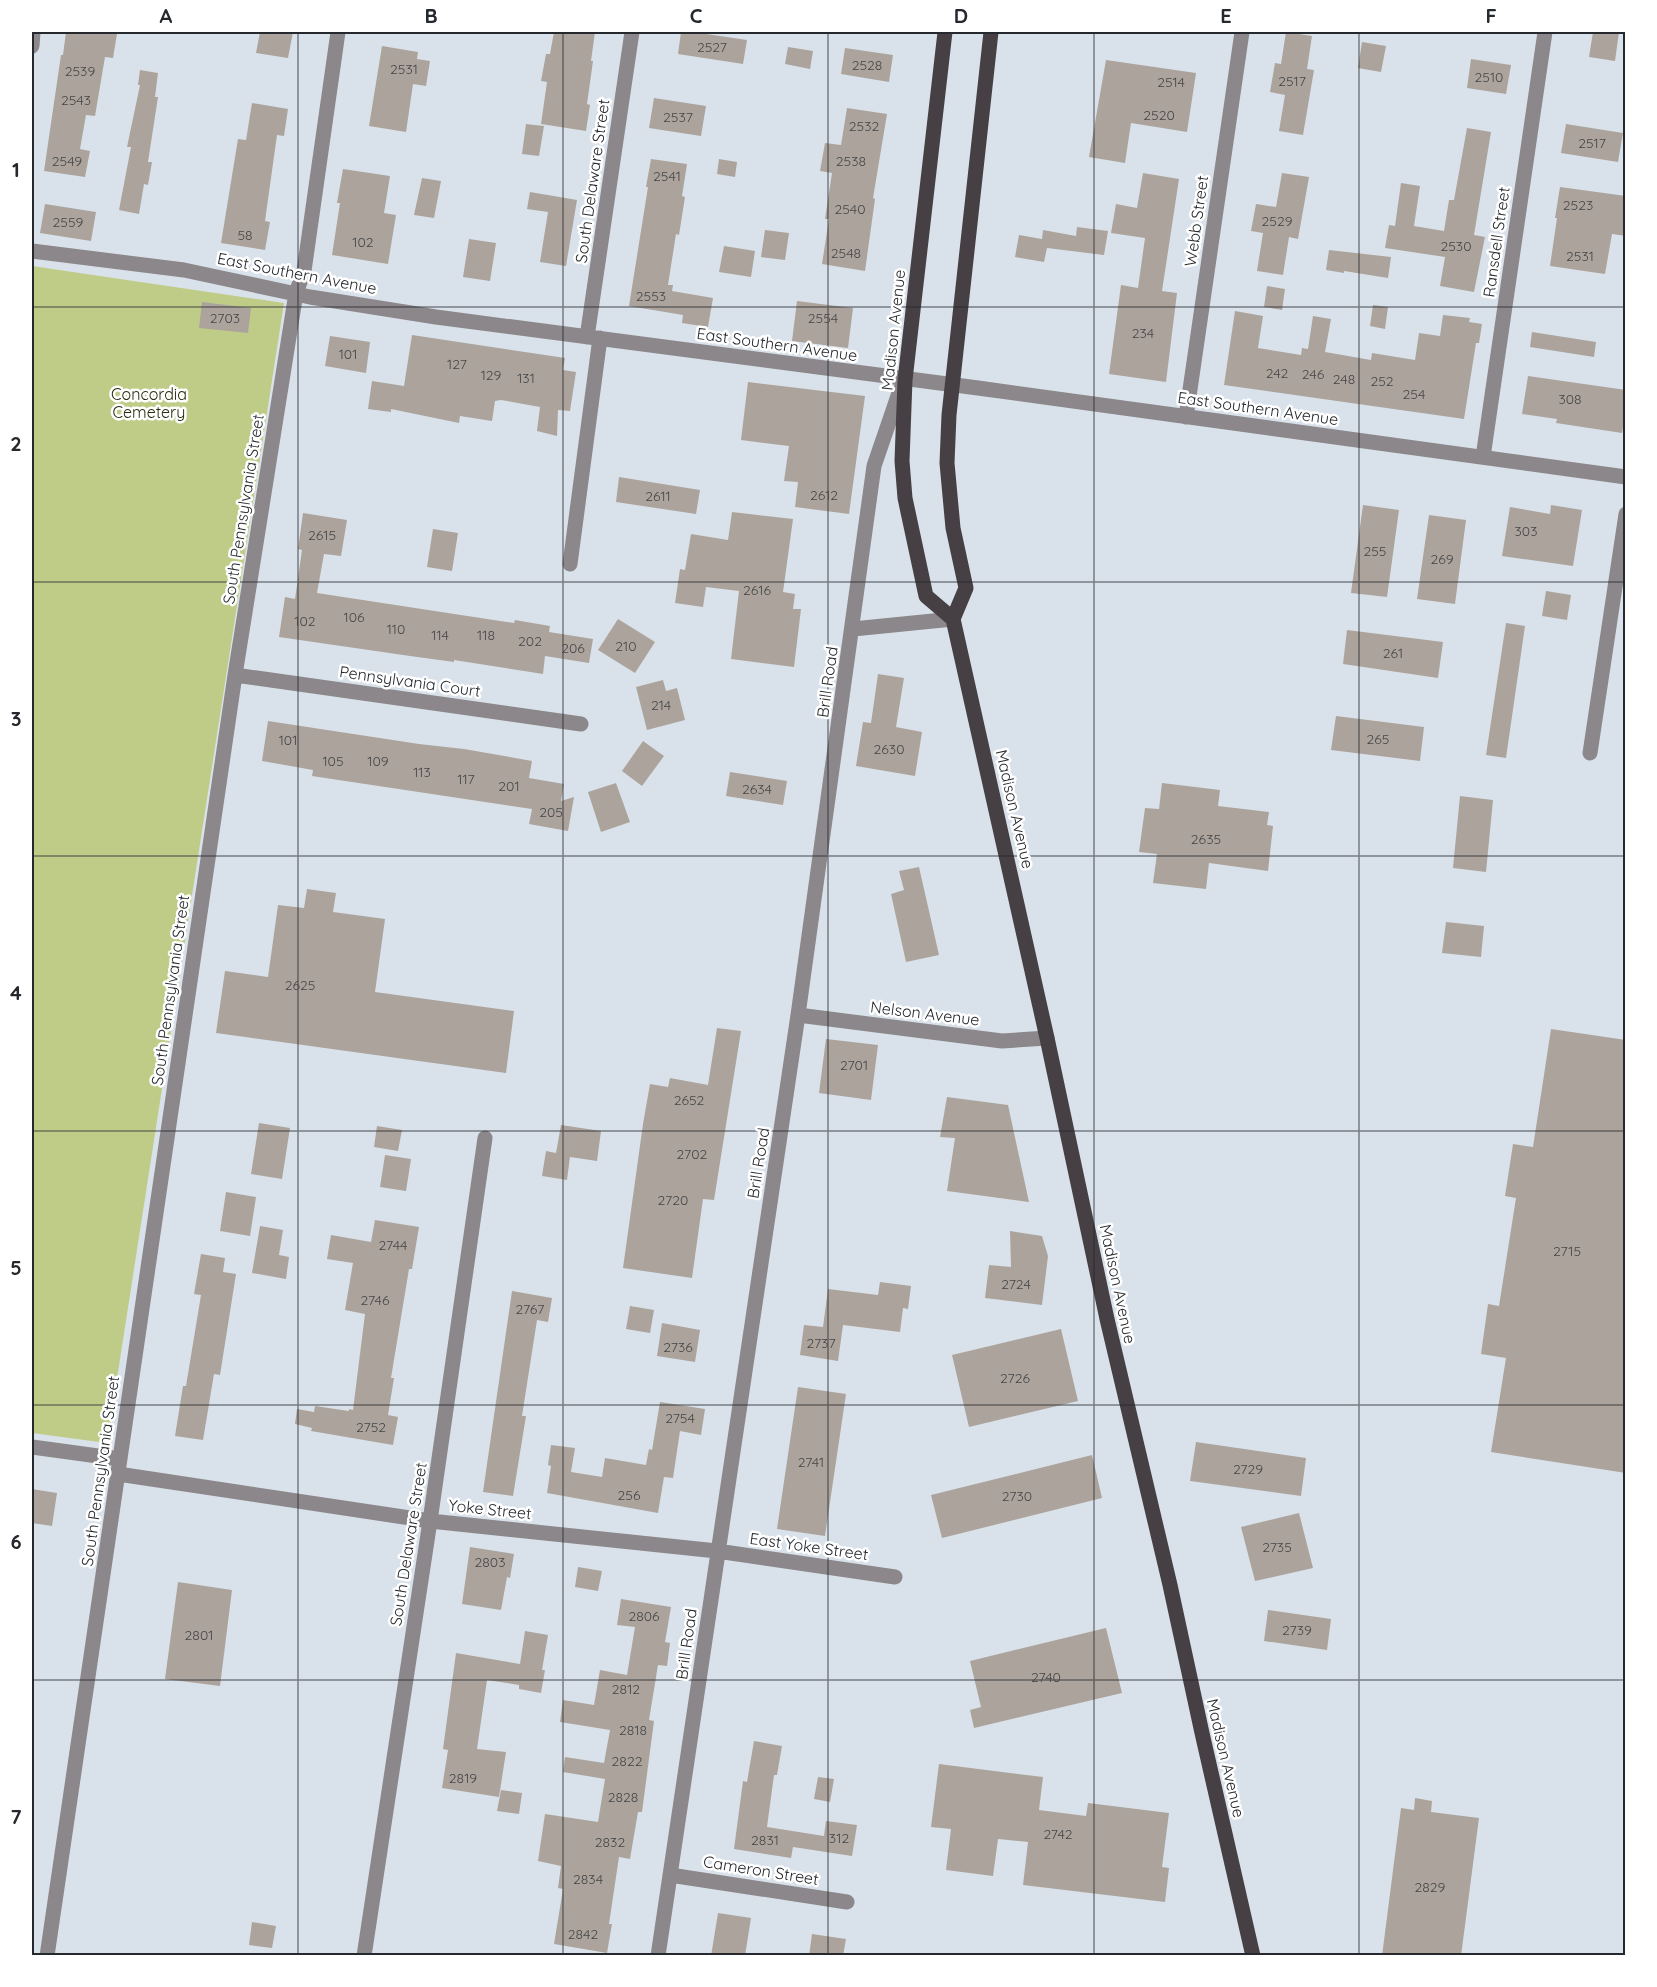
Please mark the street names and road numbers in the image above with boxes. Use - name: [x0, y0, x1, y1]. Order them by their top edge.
- street label: South Delaware Street: [571, 98, 613, 264]
- street label: Webb Street: [1180, 174, 1212, 268]
- street label: Ransdell Street: [1478, 185, 1514, 299]
- street label: East Southern Avenue: [216, 248, 378, 298]
- street label: Madison Avenue: [877, 269, 909, 391]
- street label: East Southern Avenue: [695, 323, 859, 365]
- street label: East Southern Avenue: [1176, 387, 1340, 429]
- street label: South Pennsylvania Street: [218, 413, 268, 605]
- street label: Brill Road: [812, 645, 842, 719]
- street label: Pennsylvania Court: [338, 661, 482, 701]
- street label: Madison Avenue: [992, 748, 1038, 870]
- street label: South Pennsylvania Street: [147, 894, 193, 1086]
- street label: Nelson Avenue: [869, 996, 981, 1030]
- street label: Brill Road: [743, 1126, 773, 1200]
- street label: Madison Avenue: [1096, 1222, 1140, 1346]
- street label: South Pennsylvania Street: [77, 1375, 123, 1567]
- street label: South Delaware Street: [385, 1461, 431, 1627]
- street label: Yoke Street: [448, 1495, 532, 1523]
- street label: East Yoke Street: [748, 1528, 870, 1564]
- street label: Brill Road: [671, 1607, 701, 1681]
- street label: Madison Avenue: [1203, 1697, 1249, 1819]
- street label: Cameron Street: [702, 1851, 820, 1889]

